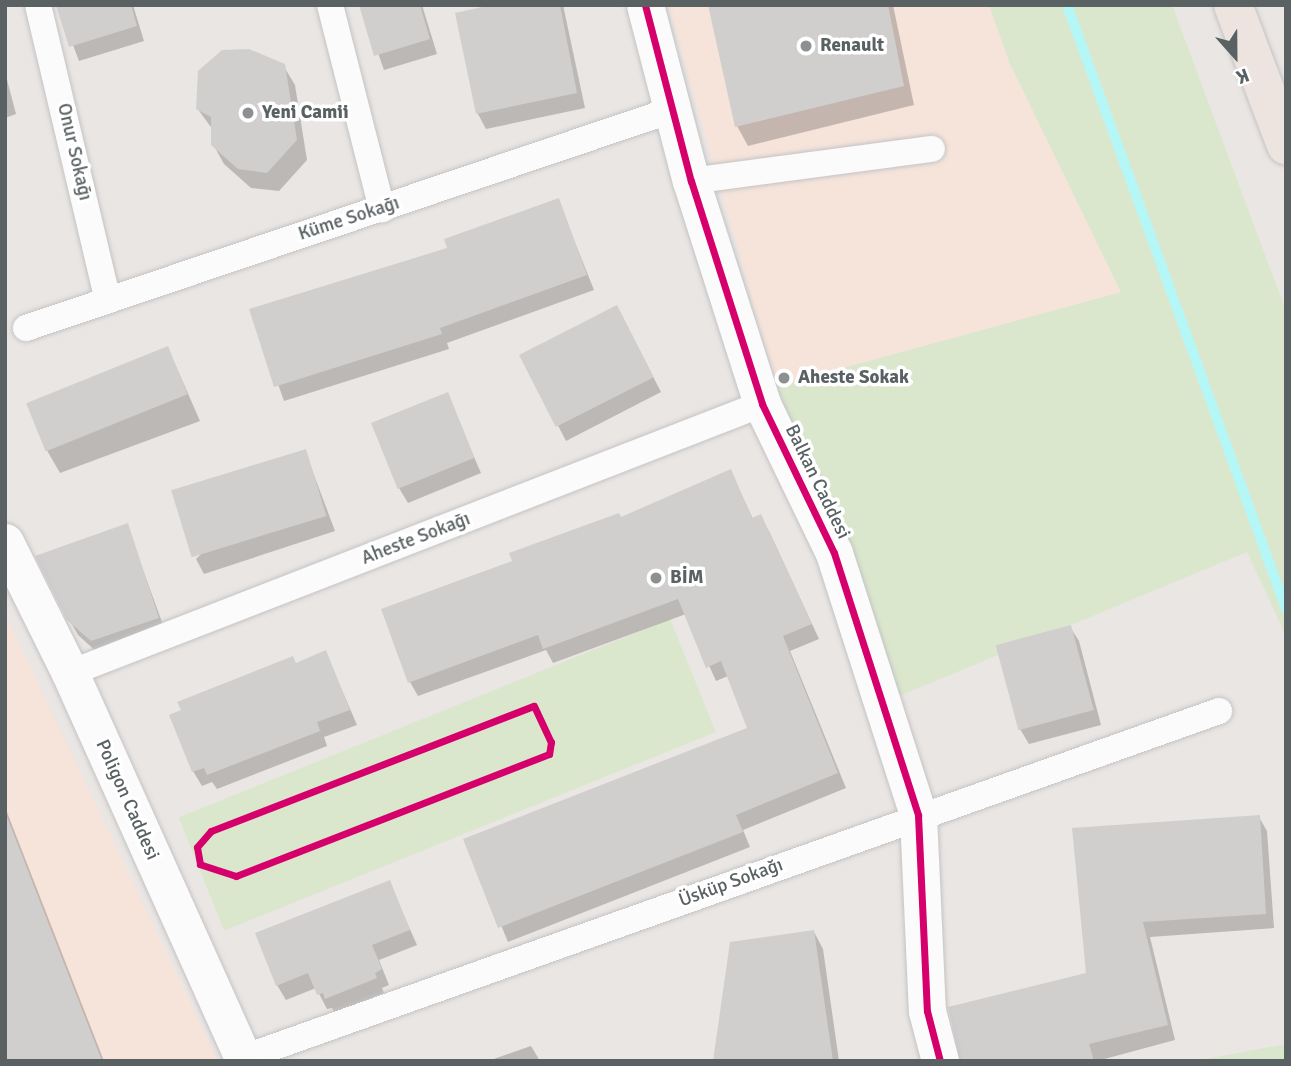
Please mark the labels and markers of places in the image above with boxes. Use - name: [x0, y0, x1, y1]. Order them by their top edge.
- place label: Renault: [820, 35, 884, 57]
- marker: Renault: [798, 38, 814, 54]
- place label: Yeni Camii: [262, 102, 349, 124]
- marker: Yeni Camii: [240, 105, 256, 121]
- place label: Aheste Sokak: [798, 367, 909, 389]
- marker: Aheste Sokak: [776, 370, 792, 386]
- place label: BİM: [670, 567, 703, 589]
- marker: BİM: [648, 570, 664, 586]

